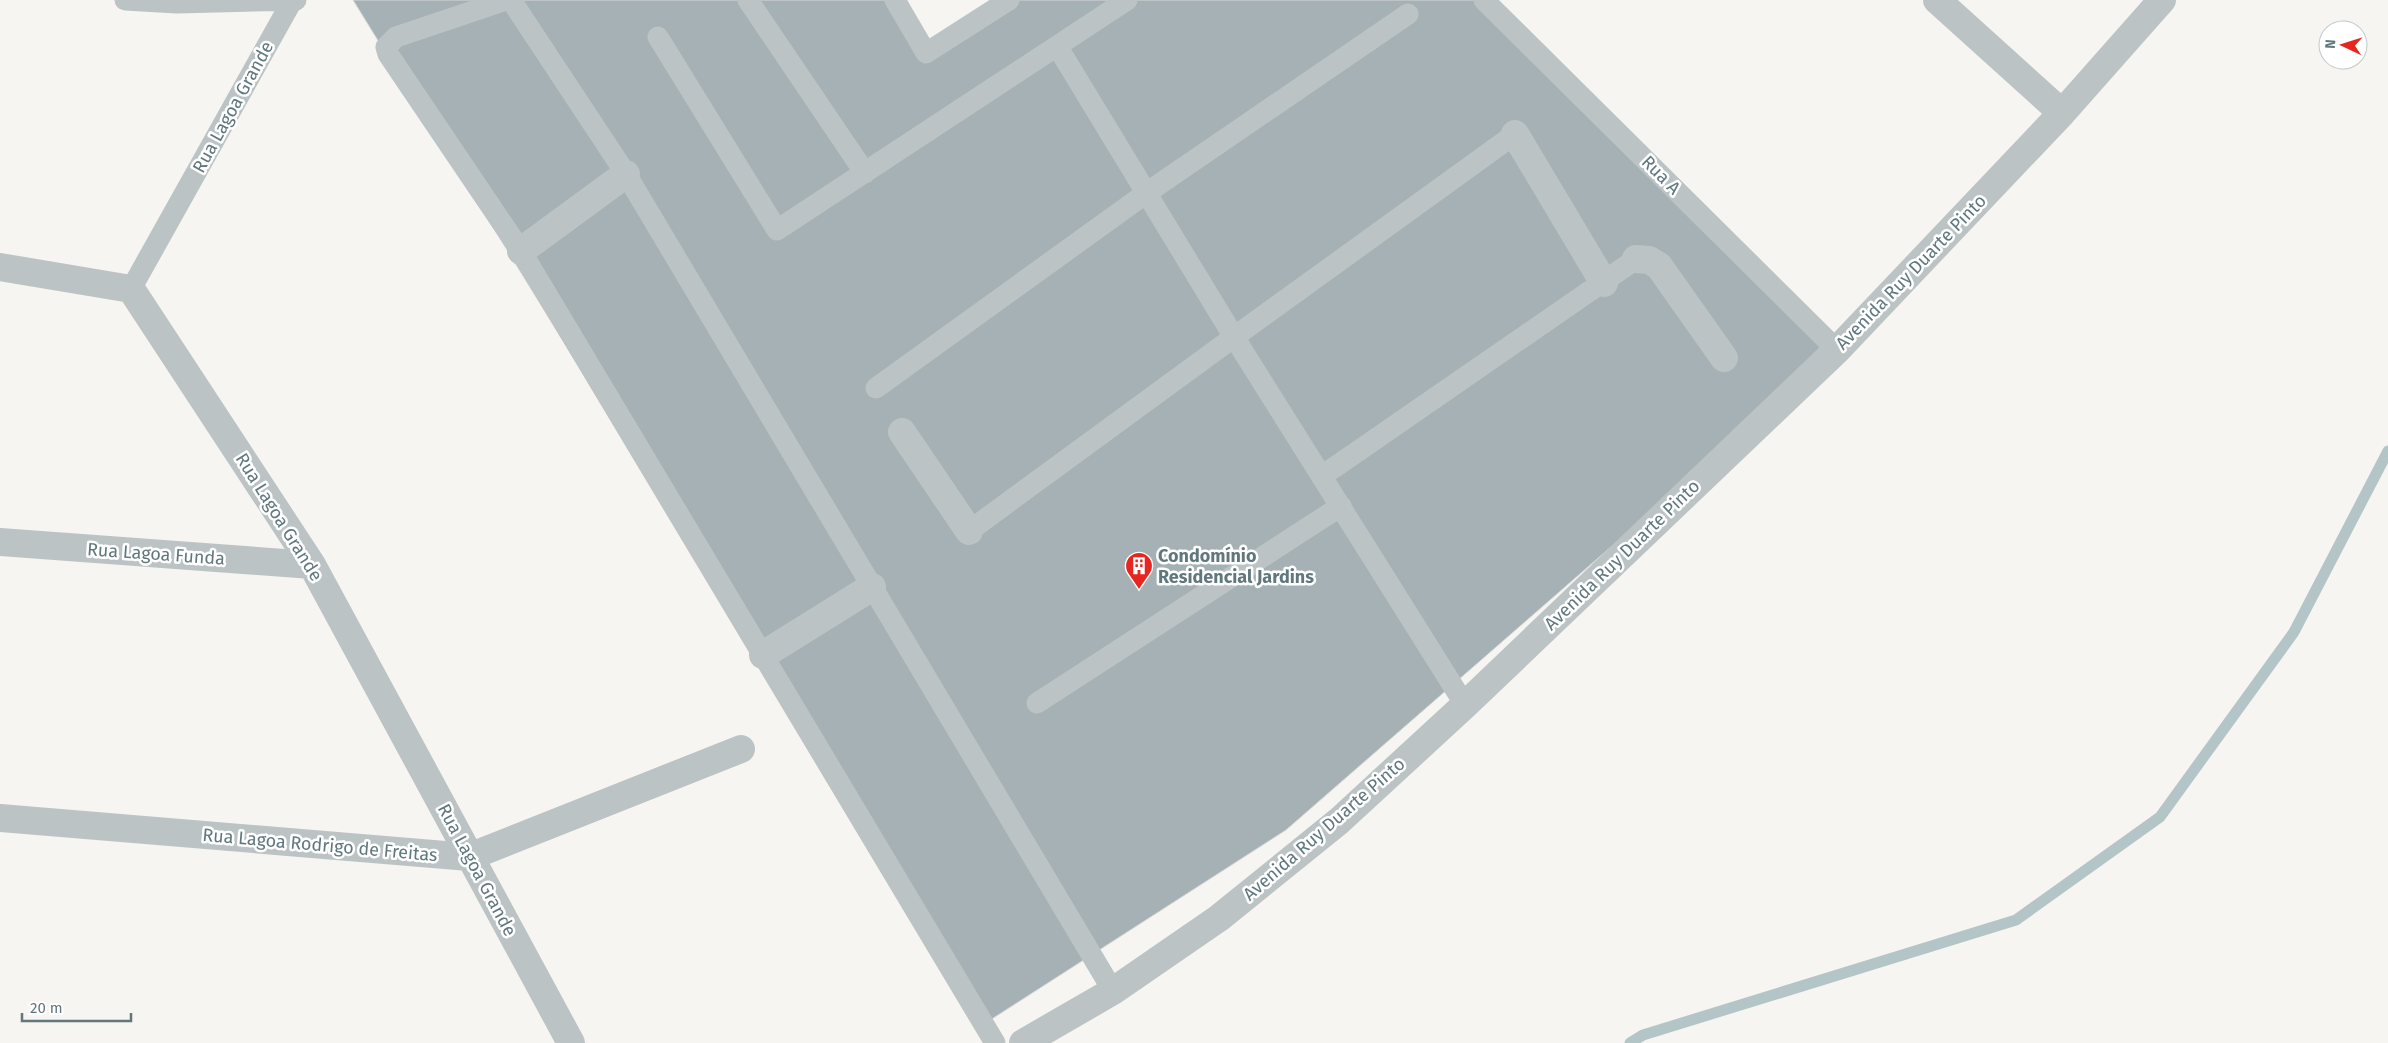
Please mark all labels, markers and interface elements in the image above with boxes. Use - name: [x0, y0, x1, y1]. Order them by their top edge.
- north arrow: [2318, 20, 2368, 70]
- street label: Rua Lagoa Grande: [188, 37, 278, 177]
- text: N: [2322, 39, 2339, 49]
- street label: Rua A: [1637, 151, 1686, 200]
- street label: Avenida Ruy Duarte Pinto: [1831, 190, 1991, 354]
- street label: Rua Lagoa Grande: [231, 449, 327, 585]
- street label: Avenida Ruy Duarte Pinto: [1540, 475, 1704, 635]
- street label: Rua Lagoa Funda: [86, 538, 226, 570]
- place label: Condomínio Residencial Jardins: [1158, 545, 1314, 588]
- building icon: Condomínio Residencial Jardins: [1124, 551, 1154, 590]
- street label: Avenida Ruy Duarte Pinto: [1239, 753, 1409, 905]
- street label: Rua Lagoa Grande: [433, 800, 521, 940]
- street label: Rua Lagoa Rodrigo de Freitas: [202, 824, 438, 866]
- scale bar: [22, 990, 131, 1022]
- text: 20 m: [30, 999, 63, 1017]

